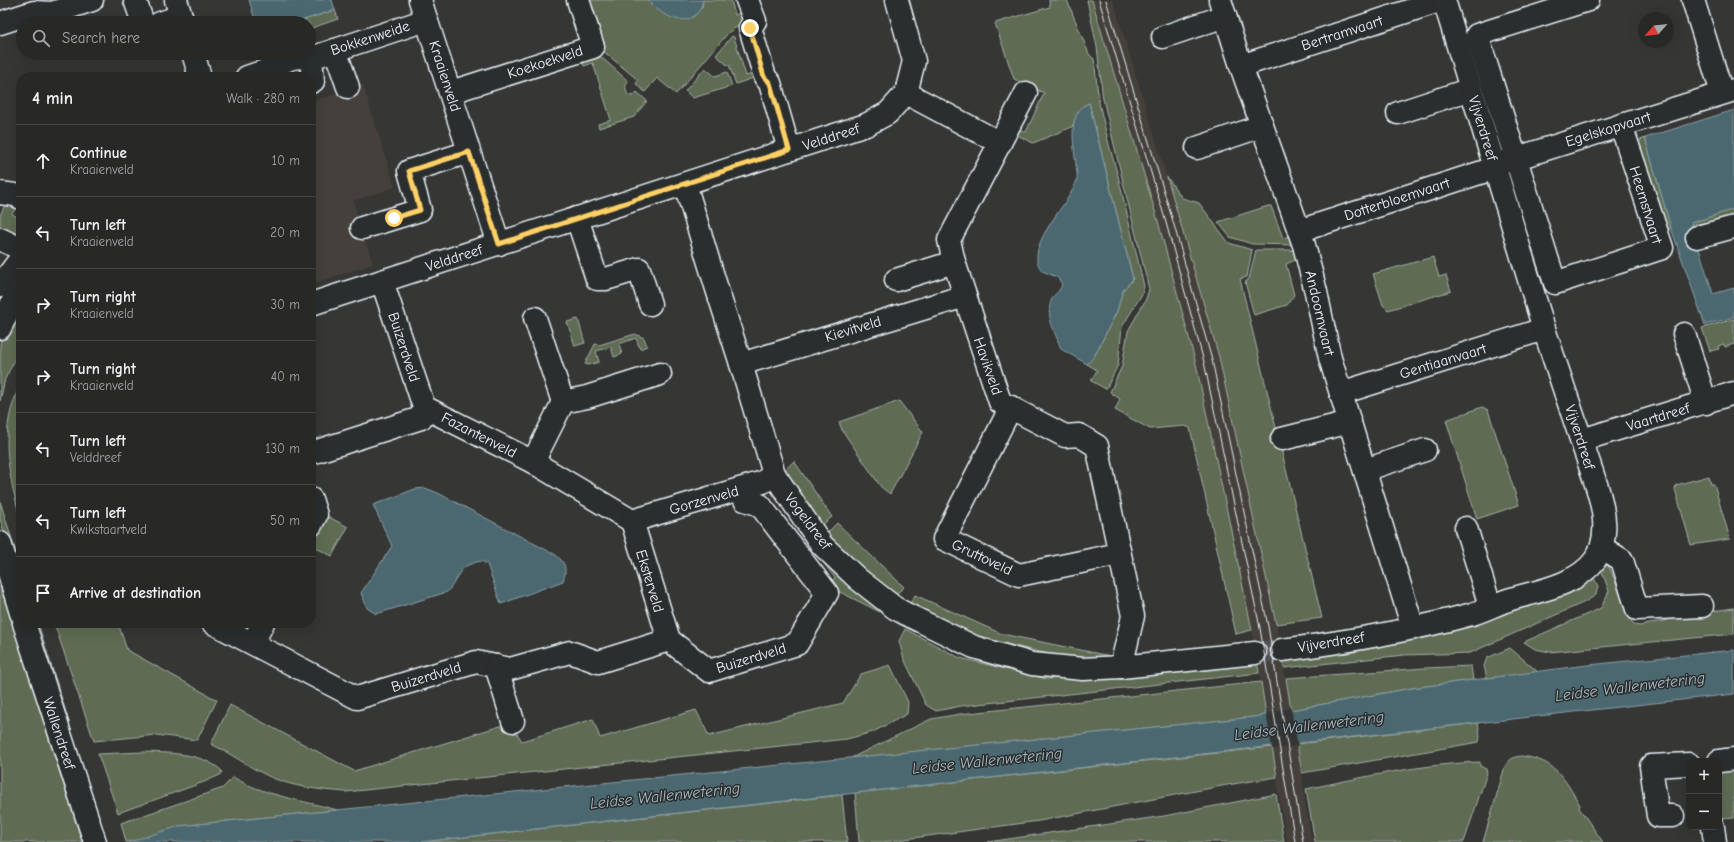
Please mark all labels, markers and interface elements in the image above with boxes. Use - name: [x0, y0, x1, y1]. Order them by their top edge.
- street label: Bertramvaart: [1299, 11, 1386, 55]
- north arrow: [1638, 12, 1674, 48]
- search box: [16, 16, 316, 60]
- street label: Bokkenweide: [328, 17, 412, 59]
- route end: [741, 19, 759, 37]
- icon: search: [30, 27, 52, 49]
- text: Search here: [62, 29, 140, 47]
- street label: Kraaienveld: [425, 38, 465, 114]
- street label: Koekoekveld: [505, 41, 585, 83]
- text: 4 min: [32, 89, 73, 108]
- text: Walk · 280 m: [226, 91, 300, 106]
- street label: Vijverdreef: [1465, 93, 1502, 163]
- street label: Egelskopvaart: [1563, 107, 1654, 151]
- street label: Velddreef: [800, 119, 862, 155]
- text: Continue: [70, 144, 127, 162]
- icon: ahead: [32, 150, 54, 172]
- text: 10 m: [272, 153, 300, 168]
- text: Kraaienveld: [70, 162, 134, 177]
- street label: Heemstvaart: [1626, 164, 1667, 247]
- street label: Dotterbloemvaart: [1342, 173, 1453, 225]
- route start: [385, 209, 403, 227]
- text: Turn left: [70, 216, 126, 234]
- icon: left: [32, 222, 54, 244]
- text: 20 m: [270, 225, 300, 240]
- text: Kraaienveld: [70, 234, 134, 249]
- street label: Velddreef: [423, 240, 485, 276]
- street label: Andoornvaart: [1301, 269, 1339, 358]
- text: Turn right: [70, 288, 136, 306]
- icon: right: [32, 294, 54, 316]
- text: 30 m: [270, 297, 300, 312]
- text: Kraaienveld: [70, 306, 134, 321]
- street label: Buizerdveld: [384, 310, 424, 384]
- street label: Kievitveld: [823, 312, 883, 346]
- street label: Havikveld: [970, 335, 1006, 397]
- street label: Gentiaanvaart: [1397, 339, 1489, 383]
- text: Turn right: [70, 360, 136, 378]
- icon: right: [32, 366, 54, 388]
- text: 40 m: [271, 369, 300, 384]
- text: Kraaienveld: [70, 378, 134, 393]
- street label: Vaartdreef: [1624, 399, 1693, 435]
- street label: Vijverdreef: [1561, 402, 1599, 472]
- street label: Fazantenveld: [438, 408, 520, 462]
- text: Turn left: [70, 432, 126, 450]
- icon: left: [32, 438, 54, 460]
- text: 130 m: [265, 441, 300, 456]
- text: Velddreef: [70, 450, 121, 465]
- street label: Gorzenveld: [667, 482, 741, 518]
- street label: Vogeldreef: [781, 489, 836, 554]
- text: Turn left: [70, 504, 126, 522]
- icon: left: [32, 510, 54, 532]
- text: 50 m: [270, 513, 300, 528]
- text: Kwikstaartveld: [70, 522, 147, 537]
- street label: Gruttoveld: [949, 535, 1015, 579]
- street label: Eksterveld: [632, 547, 668, 615]
- icon: arrive: [32, 582, 54, 604]
- text: Arrive at destination: [70, 584, 201, 602]
- street label: Vijverdreef: [1297, 628, 1366, 656]
- street label: Buizerdveld: [714, 639, 788, 677]
- street label: Buizerdveld: [389, 658, 463, 696]
- water label: Leidse Wallenwetering: [1554, 669, 1706, 705]
- street label: Wallendreef: [39, 695, 79, 772]
- water label: Leidse Wallenwetering: [1233, 708, 1385, 744]
- water label: Leidse Wallenwetering: [911, 744, 1063, 778]
- map controls: [1686, 758, 1722, 830]
- button: +: [1686, 758, 1722, 794]
- water label: Leidse Wallenwetering: [589, 779, 741, 813]
- button: −: [1686, 794, 1722, 830]

